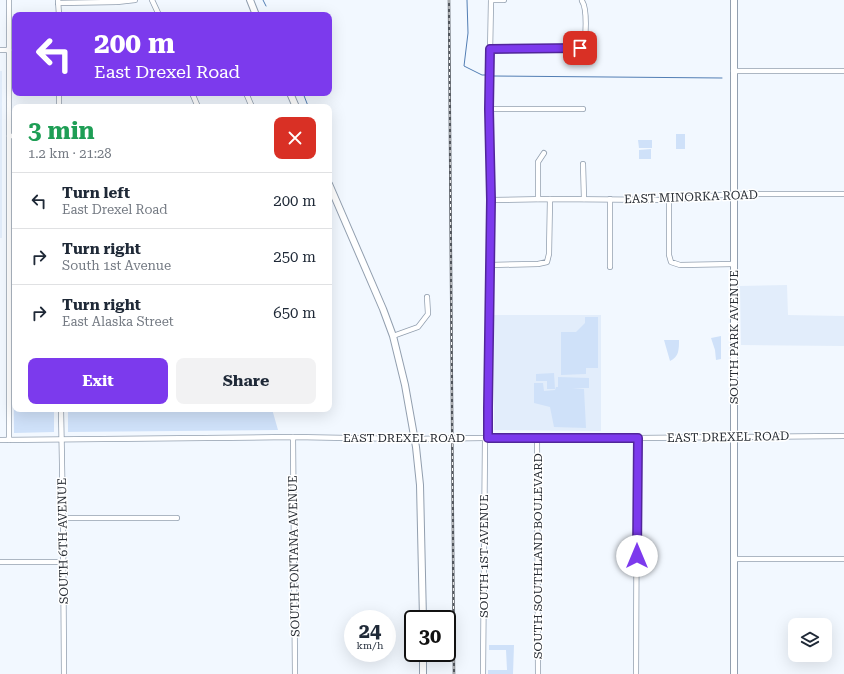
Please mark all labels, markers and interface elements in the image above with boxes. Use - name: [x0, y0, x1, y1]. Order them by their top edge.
- text: 200 m: [94, 27, 175, 60]
- icon: left: [28, 28, 80, 80]
- pin: [563, 31, 597, 65]
- icon: arrive: [569, 37, 591, 59]
- text: East Drexel Road: [94, 61, 240, 82]
- text: 3 min: [28, 117, 95, 145]
- button: close: [274, 117, 316, 159]
- text: 1.2 km · 21:28: [28, 146, 112, 161]
- text: Turn left: [62, 184, 130, 202]
- street label: EAST MINORKA ROAD: [624, 188, 758, 206]
- icon: left: [28, 190, 50, 212]
- text: 200 m: [273, 192, 316, 210]
- text: East Drexel Road: [62, 202, 168, 217]
- text: Turn right: [62, 240, 141, 258]
- icon: right: [28, 246, 50, 268]
- text: 250 m: [273, 248, 316, 266]
- text: South 1st Avenue: [62, 258, 171, 273]
- street label: SOUTH PARK AVENUE: [727, 270, 741, 404]
- text: Turn right: [62, 296, 141, 314]
- icon: right: [28, 302, 50, 324]
- text: 650 m: [273, 304, 316, 322]
- text: East Alaska Street: [62, 314, 174, 329]
- button: Exit: [28, 358, 168, 404]
- button: Share: [176, 358, 316, 404]
- street label: EAST DREXEL ROAD: [667, 429, 789, 445]
- street label: EAST DREXEL ROAD: [343, 431, 465, 445]
- street label: SOUTH SOUTHLAND BOULEVARD: [531, 453, 545, 659]
- street label: SOUTH FONTANA AVENUE: [286, 475, 302, 637]
- street label: SOUTH 6TH AVENUE: [55, 478, 71, 604]
- street label: SOUTH 1ST AVENUE: [477, 494, 491, 618]
- position arrow: [616, 535, 658, 577]
- speed limit sign: 30: [404, 610, 456, 662]
- map controls: [788, 618, 832, 662]
- button: layers: [788, 618, 832, 662]
- text: 24: [359, 619, 381, 643]
- text: km/h: [357, 640, 383, 651]

